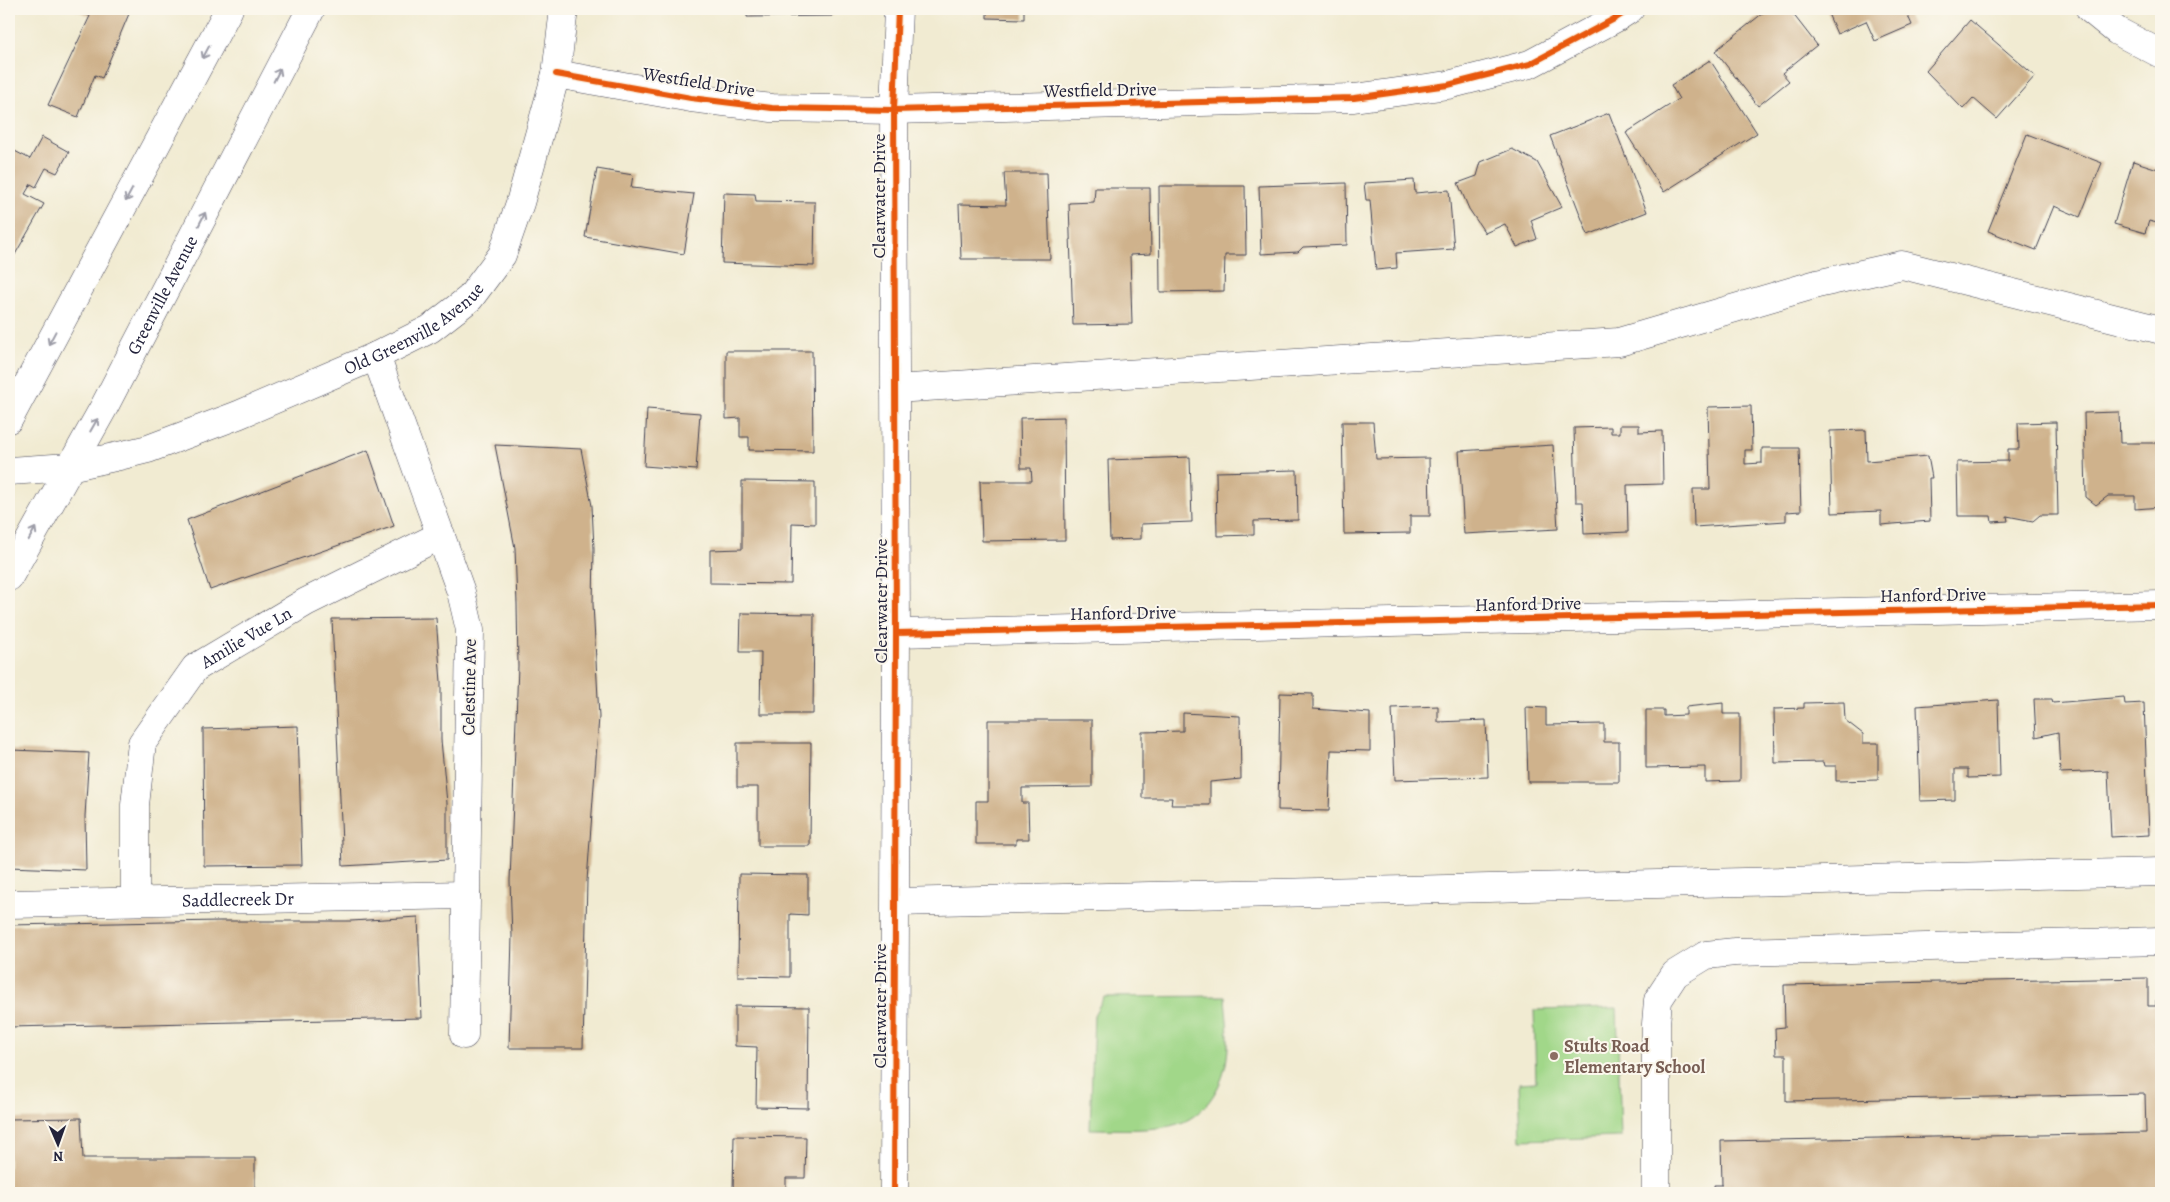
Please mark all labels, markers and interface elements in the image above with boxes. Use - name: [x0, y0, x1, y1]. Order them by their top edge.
- one-way arrow: [200, 44, 210, 58]
- street label: Westfield Drive: [640, 61, 757, 103]
- one-way arrow: [272, 67, 282, 82]
- street label: Westfield Drive: [1042, 77, 1157, 103]
- street label: Clearwater Drive: [867, 134, 891, 258]
- one-way arrow: [124, 187, 133, 202]
- one-way arrow: [198, 212, 207, 227]
- street label: Greenville Avenue: [121, 231, 203, 359]
- street label: Old Greenville Avenue: [340, 278, 489, 380]
- one-way arrow: [47, 330, 56, 345]
- one-way arrow: [89, 417, 99, 432]
- one-way arrow: [27, 527, 37, 542]
- street label: Clearwater Drive: [869, 539, 893, 663]
- street label: Hanford Drive: [1880, 582, 1986, 608]
- street label: Hanford Drive: [1475, 591, 1581, 617]
- street label: Hanford Drive: [1070, 600, 1176, 626]
- street label: Amilie Vue Ln: [196, 601, 296, 674]
- street label: Celestine Ave: [456, 638, 482, 736]
- street label: Saddlecreek Dr: [182, 886, 294, 913]
- street label: Clearwater Drive: [868, 944, 892, 1068]
- place label: Stults Road Elementary School: [1564, 1034, 1706, 1079]
- marker: Stults Road Elementary School: [1548, 1050, 1560, 1062]
- north arrow: [32, 1120, 82, 1170]
- text: N: [53, 1147, 64, 1166]

